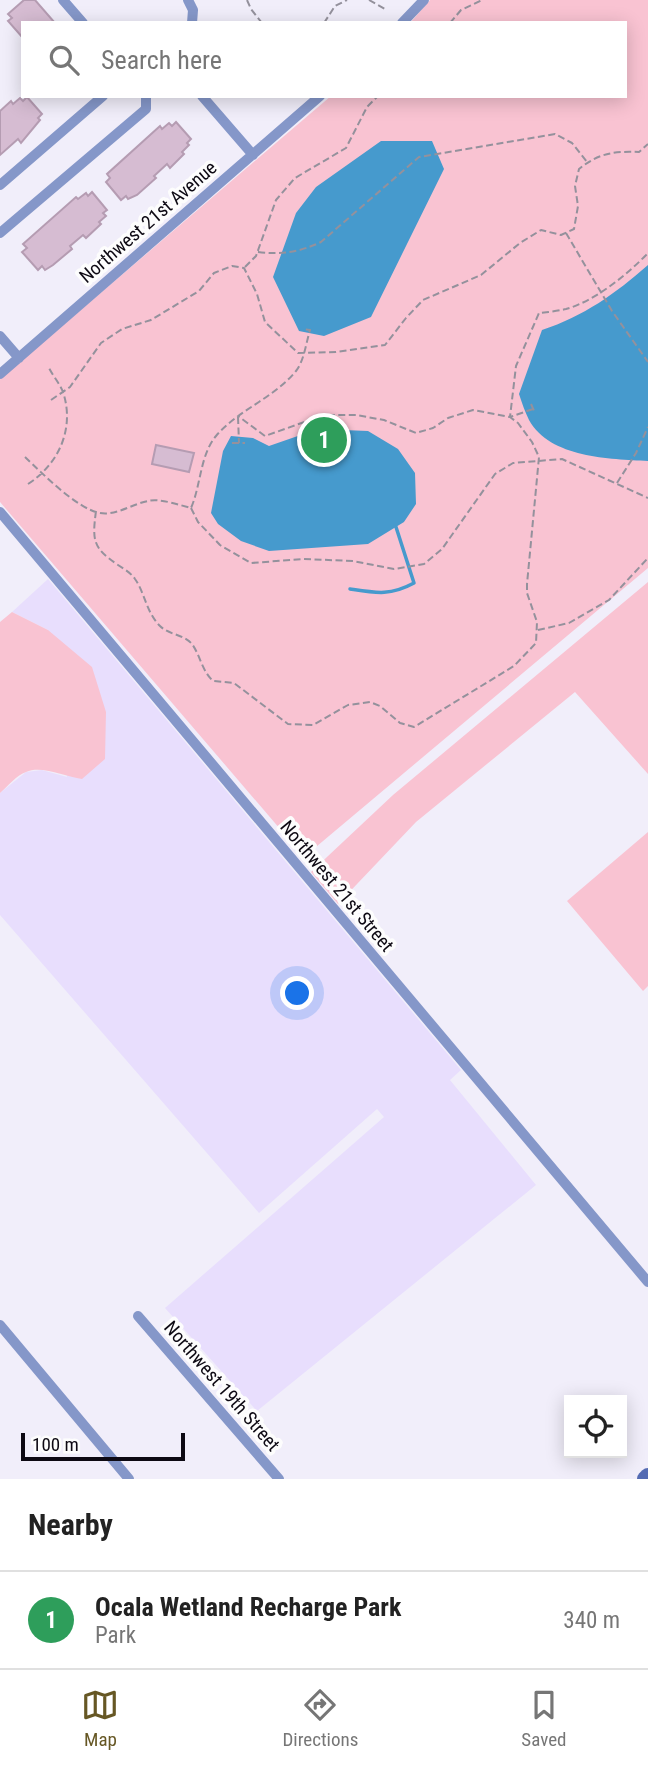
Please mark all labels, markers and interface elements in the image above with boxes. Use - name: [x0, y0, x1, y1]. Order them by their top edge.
- search box: [21, 21, 627, 98]
- icon: search: [45, 41, 83, 79]
- text: Search here: [101, 45, 222, 75]
- street label: Northwest 21st Avenue: [75, 156, 221, 288]
- pin: 1: [301, 414, 347, 466]
- street label: Northwest 21st Street: [275, 816, 399, 956]
- your location: [280, 976, 314, 1010]
- street label: Northwest 19th Street: [159, 1316, 285, 1456]
- map controls: [564, 1395, 627, 1458]
- button: locate: [564, 1395, 627, 1458]
- scale bar: [21, 1430, 186, 1462]
- text: 100 m: [32, 1433, 79, 1456]
- text: Nearby: [28, 1507, 113, 1542]
- text: Ocala Wetland Recharge Park: [95, 1592, 401, 1622]
- text: 1: [45, 1607, 57, 1634]
- text: 340 m: [563, 1607, 620, 1634]
- text: Park: [95, 1622, 136, 1649]
- tab: Map: [81, 1686, 119, 1751]
- tab: Directions: [282, 1686, 358, 1751]
- tab: Saved: [521, 1686, 567, 1751]

